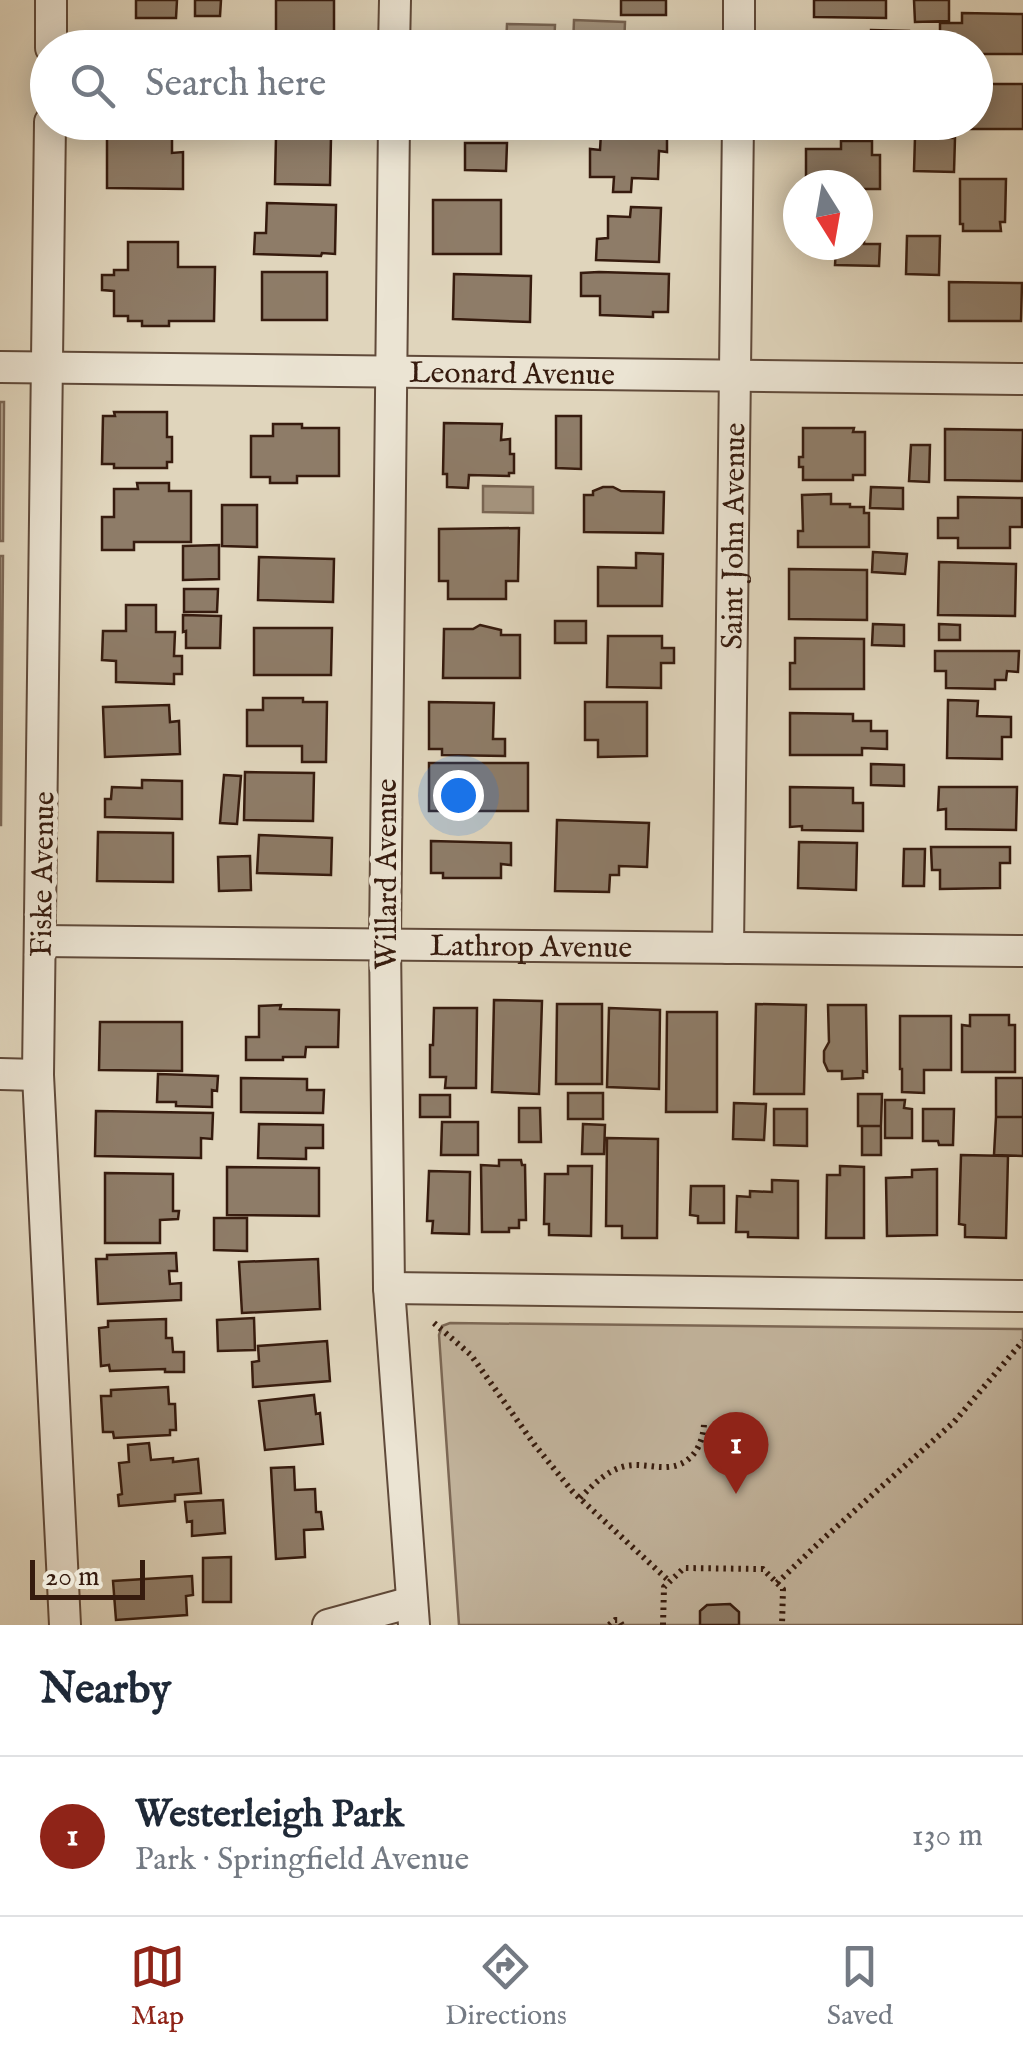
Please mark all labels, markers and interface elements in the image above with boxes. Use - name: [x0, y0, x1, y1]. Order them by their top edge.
- search box: [30, 30, 993, 140]
- icon: search: [65, 58, 120, 113]
- text: Search here: [145, 61, 326, 109]
- north arrow: [783, 170, 873, 260]
- street label: Leonard Avenue: [409, 355, 615, 395]
- street label: Saint John Avenue: [715, 422, 755, 650]
- your location: [433, 770, 484, 821]
- street label: Willard Avenue: [369, 778, 407, 970]
- street label: Fiske Avenue: [24, 791, 64, 957]
- street label: Lathrop Avenue: [430, 928, 632, 968]
- pin: 1: [704, 1412, 768, 1494]
- scale bar: [30, 1555, 145, 1600]
- text: 20 m: [45, 1560, 100, 1595]
- text: Nearby: [40, 1664, 171, 1717]
- text: Westerleigh Park: [135, 1792, 404, 1840]
- text: 1: [67, 1816, 78, 1857]
- text: 130 m: [912, 1816, 983, 1857]
- text: Park · Springfield Avenue: [135, 1840, 469, 1881]
- tab: Map: [130, 1939, 185, 2034]
- tab: Directions: [445, 1939, 567, 2034]
- tab: Saved: [827, 1939, 893, 2034]

